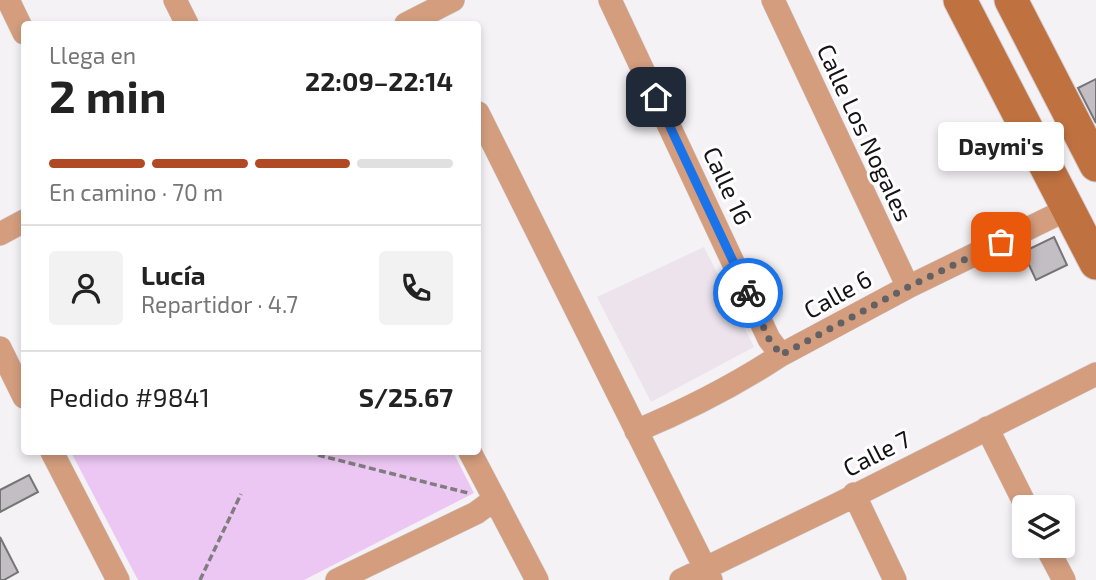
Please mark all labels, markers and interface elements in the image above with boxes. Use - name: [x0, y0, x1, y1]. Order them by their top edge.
- street label: Calle Los Nogales: [812, 39, 919, 226]
- text: Llega en: [49, 41, 136, 69]
- text: 22:09–22:14: [305, 65, 453, 96]
- text: 2 min: [49, 67, 167, 122]
- pin: [626, 67, 686, 127]
- icon: home: [637, 78, 675, 116]
- callout: Daymi's: [938, 123, 1064, 172]
- text: Daymi's: [958, 132, 1044, 160]
- street label: Calle 16: [698, 142, 759, 229]
- text: En camino · 70 m: [49, 178, 223, 206]
- pin: [971, 212, 1031, 272]
- icon: bag: [982, 223, 1020, 261]
- button: person: [49, 251, 123, 325]
- button: phone: [379, 251, 453, 325]
- courier: [713, 258, 783, 328]
- text: Lucía: [141, 259, 206, 290]
- street label: Calle 6: [798, 263, 876, 324]
- icon: bike: [729, 274, 767, 312]
- text: Repartidor · 4.7: [141, 290, 298, 318]
- text: Pedido #9841: [49, 381, 210, 412]
- text: S/25.67: [359, 381, 453, 412]
- street label: Calle 7: [838, 423, 915, 482]
- map controls: [1012, 495, 1075, 558]
- button: layers: [1012, 495, 1075, 558]

